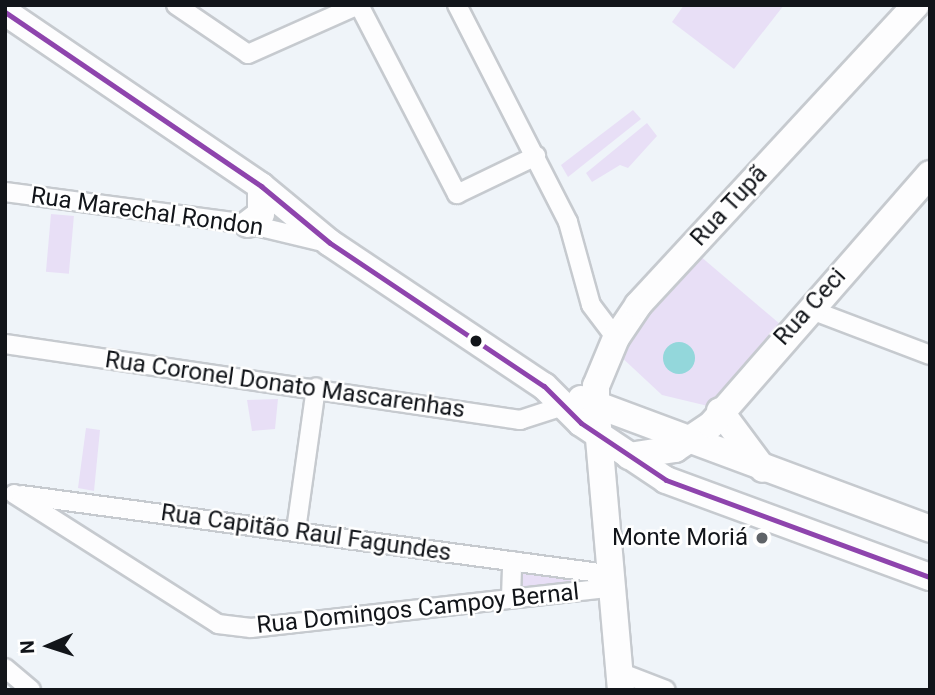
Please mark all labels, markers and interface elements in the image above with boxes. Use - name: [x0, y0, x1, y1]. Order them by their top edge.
- street label: Rua Tupã: [684, 160, 774, 252]
- street label: Rua Marechal Rondon: [29, 181, 265, 243]
- street label: Rua Ceci: [768, 263, 852, 351]
- unlabelled marker: [469, 334, 483, 348]
- street label: Rua Coronel Donato Mascarenhas: [103, 345, 467, 425]
- street label: Rua Capitão Raul Fagundes: [159, 498, 453, 568]
- place label: Monte Moriá: [612, 524, 748, 552]
- marker: Monte Moriá: [754, 530, 770, 546]
- street label: Rua Domingos Campoy Bernal: [255, 578, 581, 640]
- north arrow: [14, 611, 84, 681]
- text: N: [16, 640, 39, 654]

